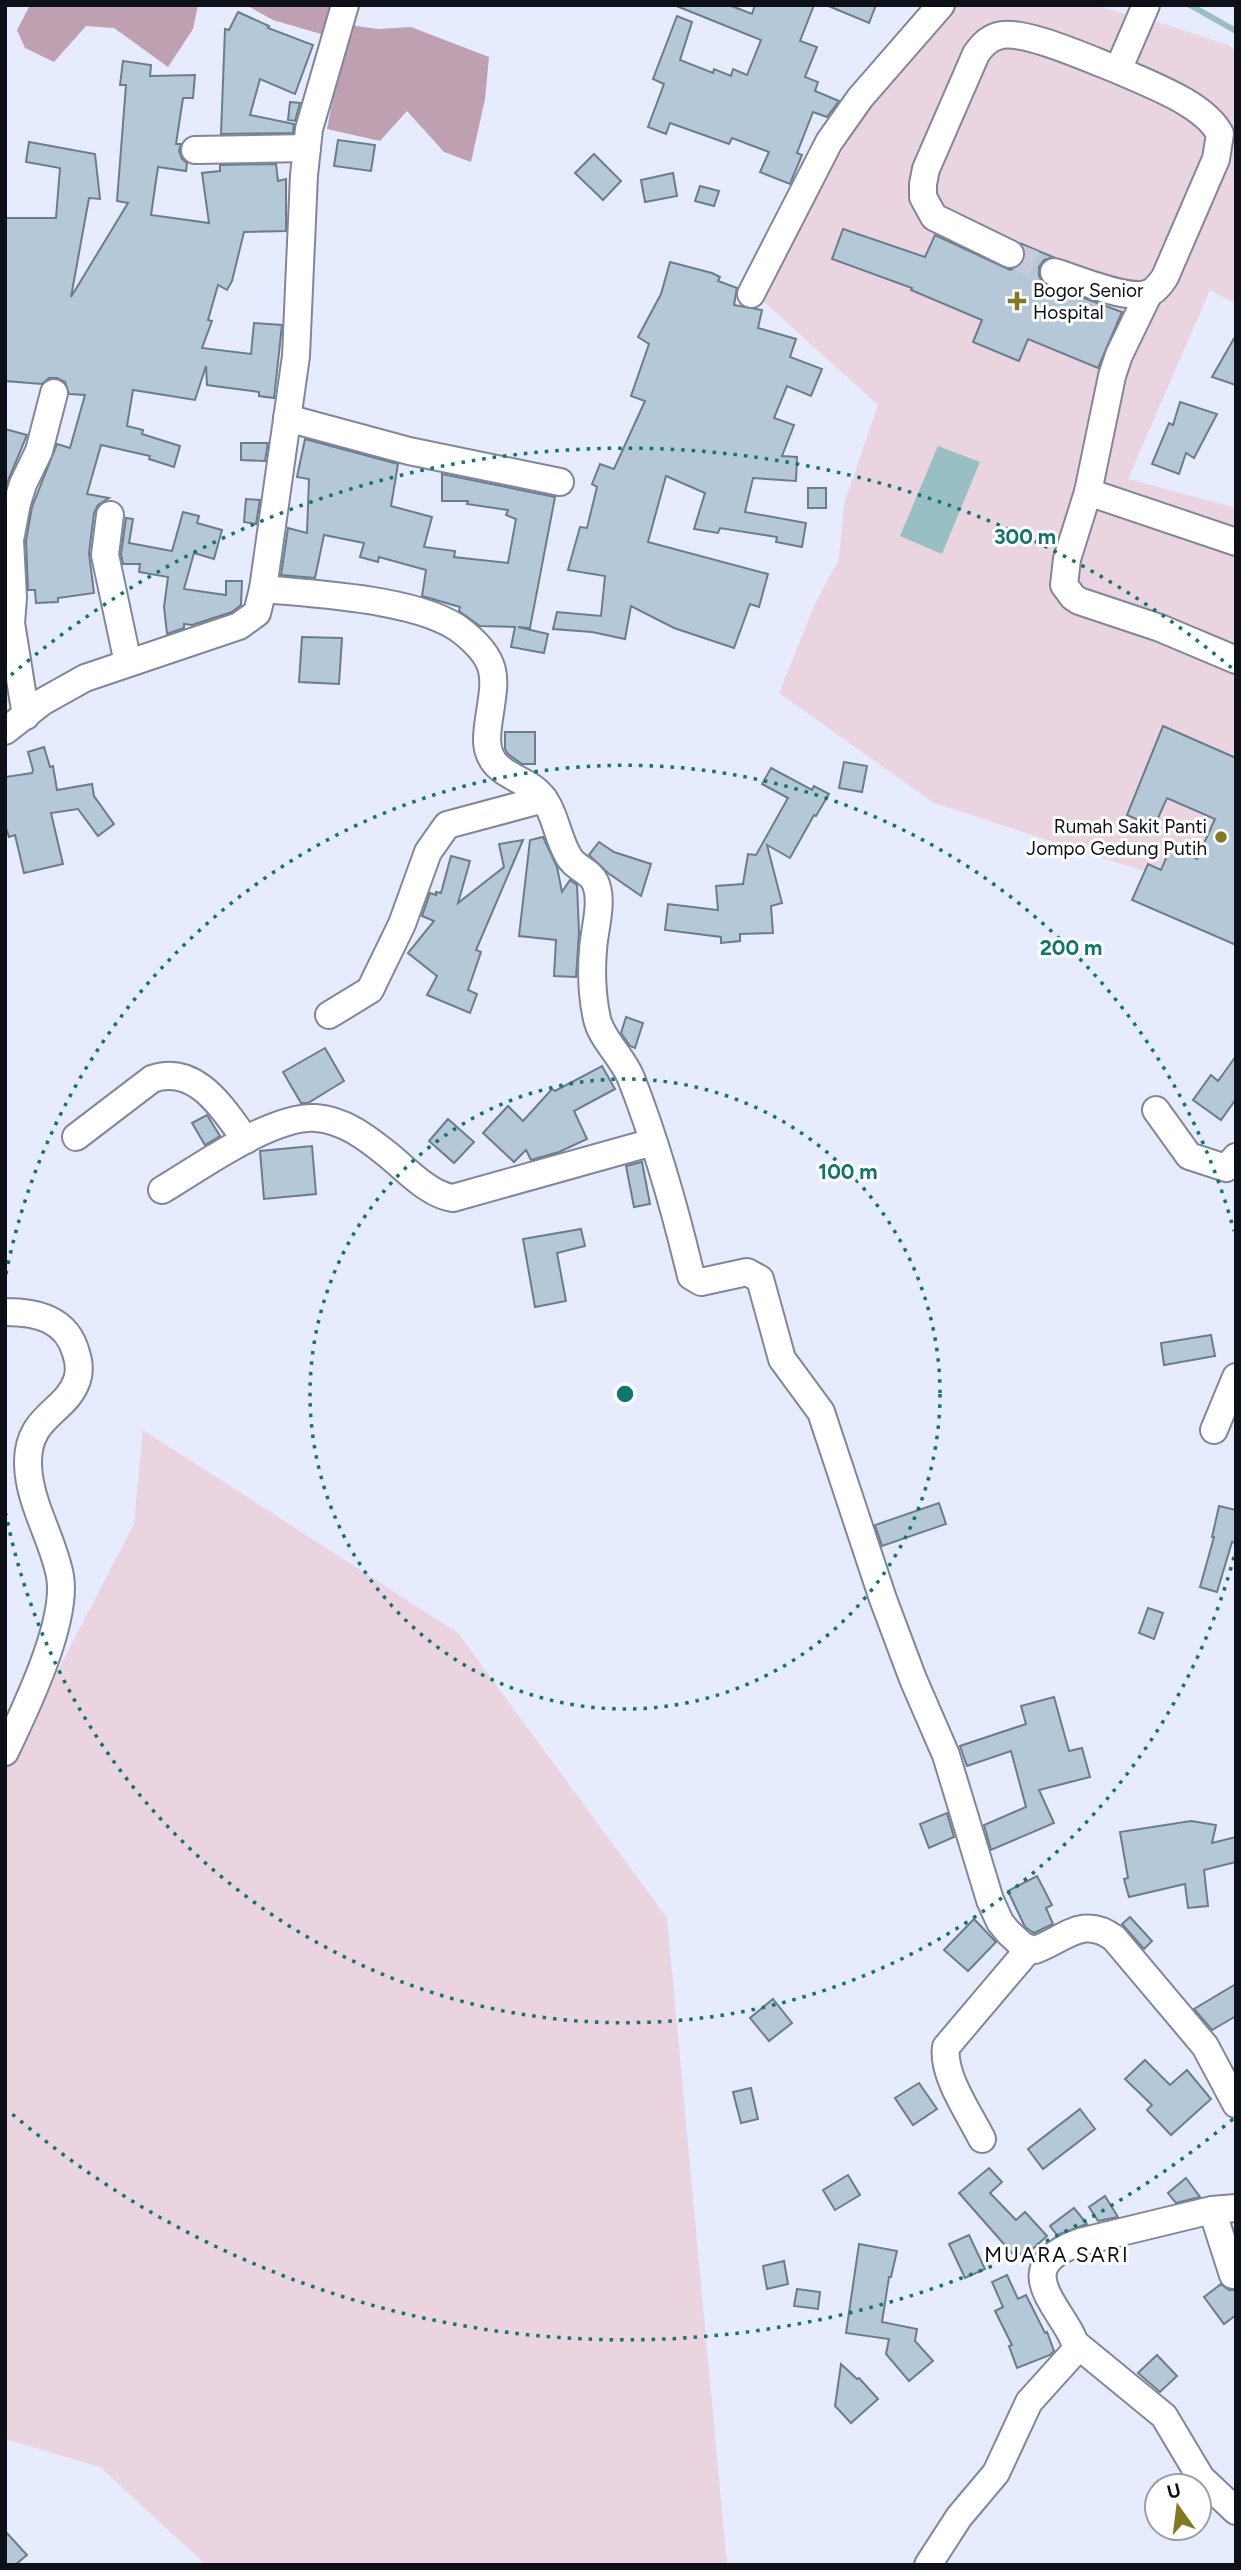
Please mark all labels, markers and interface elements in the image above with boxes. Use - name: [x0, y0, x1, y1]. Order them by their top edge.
- place label: Bogor Senior Hospital: [1033, 279, 1144, 324]
- marker: Bogor Senior Hospital: [1007, 291, 1027, 311]
- text: 300 m: [994, 524, 1056, 549]
- place label: Rumah Sakit Panti Jompo Gedung Putih: [1026, 815, 1207, 860]
- marker: Rumah Sakit Panti Jompo Gedung Putih: [1213, 829, 1229, 845]
- text: 200 m: [1040, 935, 1102, 960]
- text: 100 m: [818, 1159, 878, 1184]
- centre of rings: [613, 1382, 637, 1406]
- district label: MUARA SARI: [984, 2242, 1130, 2267]
- north arrow: [1143, 2472, 1213, 2542]
- text: U: [1165, 2478, 1183, 2504]

